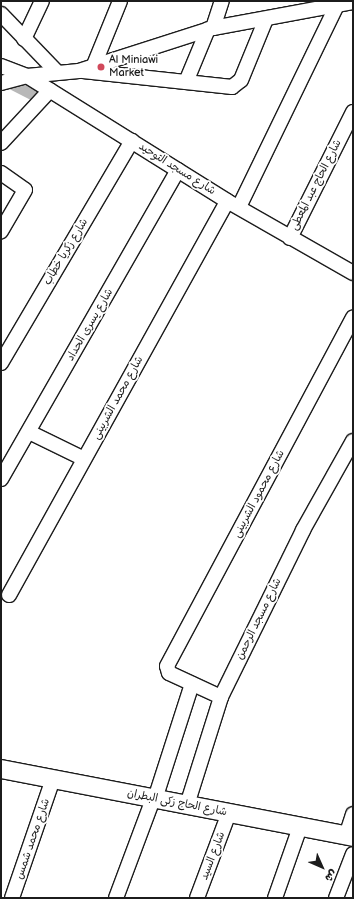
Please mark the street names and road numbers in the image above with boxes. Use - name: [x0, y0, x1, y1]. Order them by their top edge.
- street label: شارع الحاج عبد المعطى: [287, 137, 345, 233]
- street label: شارع مسجد التوحيد: [136, 140, 218, 198]
- street label: شارع زكريا خطاب: [41, 216, 91, 288]
- street label: شارع يسرى الحداد: [64, 287, 116, 363]
- street label: شارع محمد الشربينى: [90, 354, 146, 442]
- street label: شارع محمود الشربينى: [230, 448, 288, 540]
- street label: شارع مسجد الرحمن: [233, 576, 285, 662]
- street label: شارع الحاج زكى البطران: [126, 787, 228, 819]
- street label: شارع محمد شمس: [13, 797, 53, 881]
- street label: شارع السيد: [198, 830, 228, 882]

